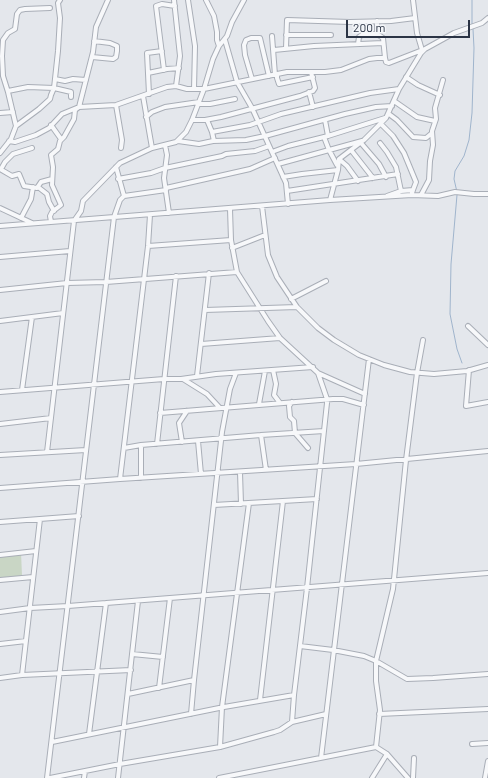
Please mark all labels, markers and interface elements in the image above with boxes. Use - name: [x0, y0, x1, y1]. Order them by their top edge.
- scale bar: [348, 12, 472, 38]
- text: 200 m: [353, 20, 385, 34]

